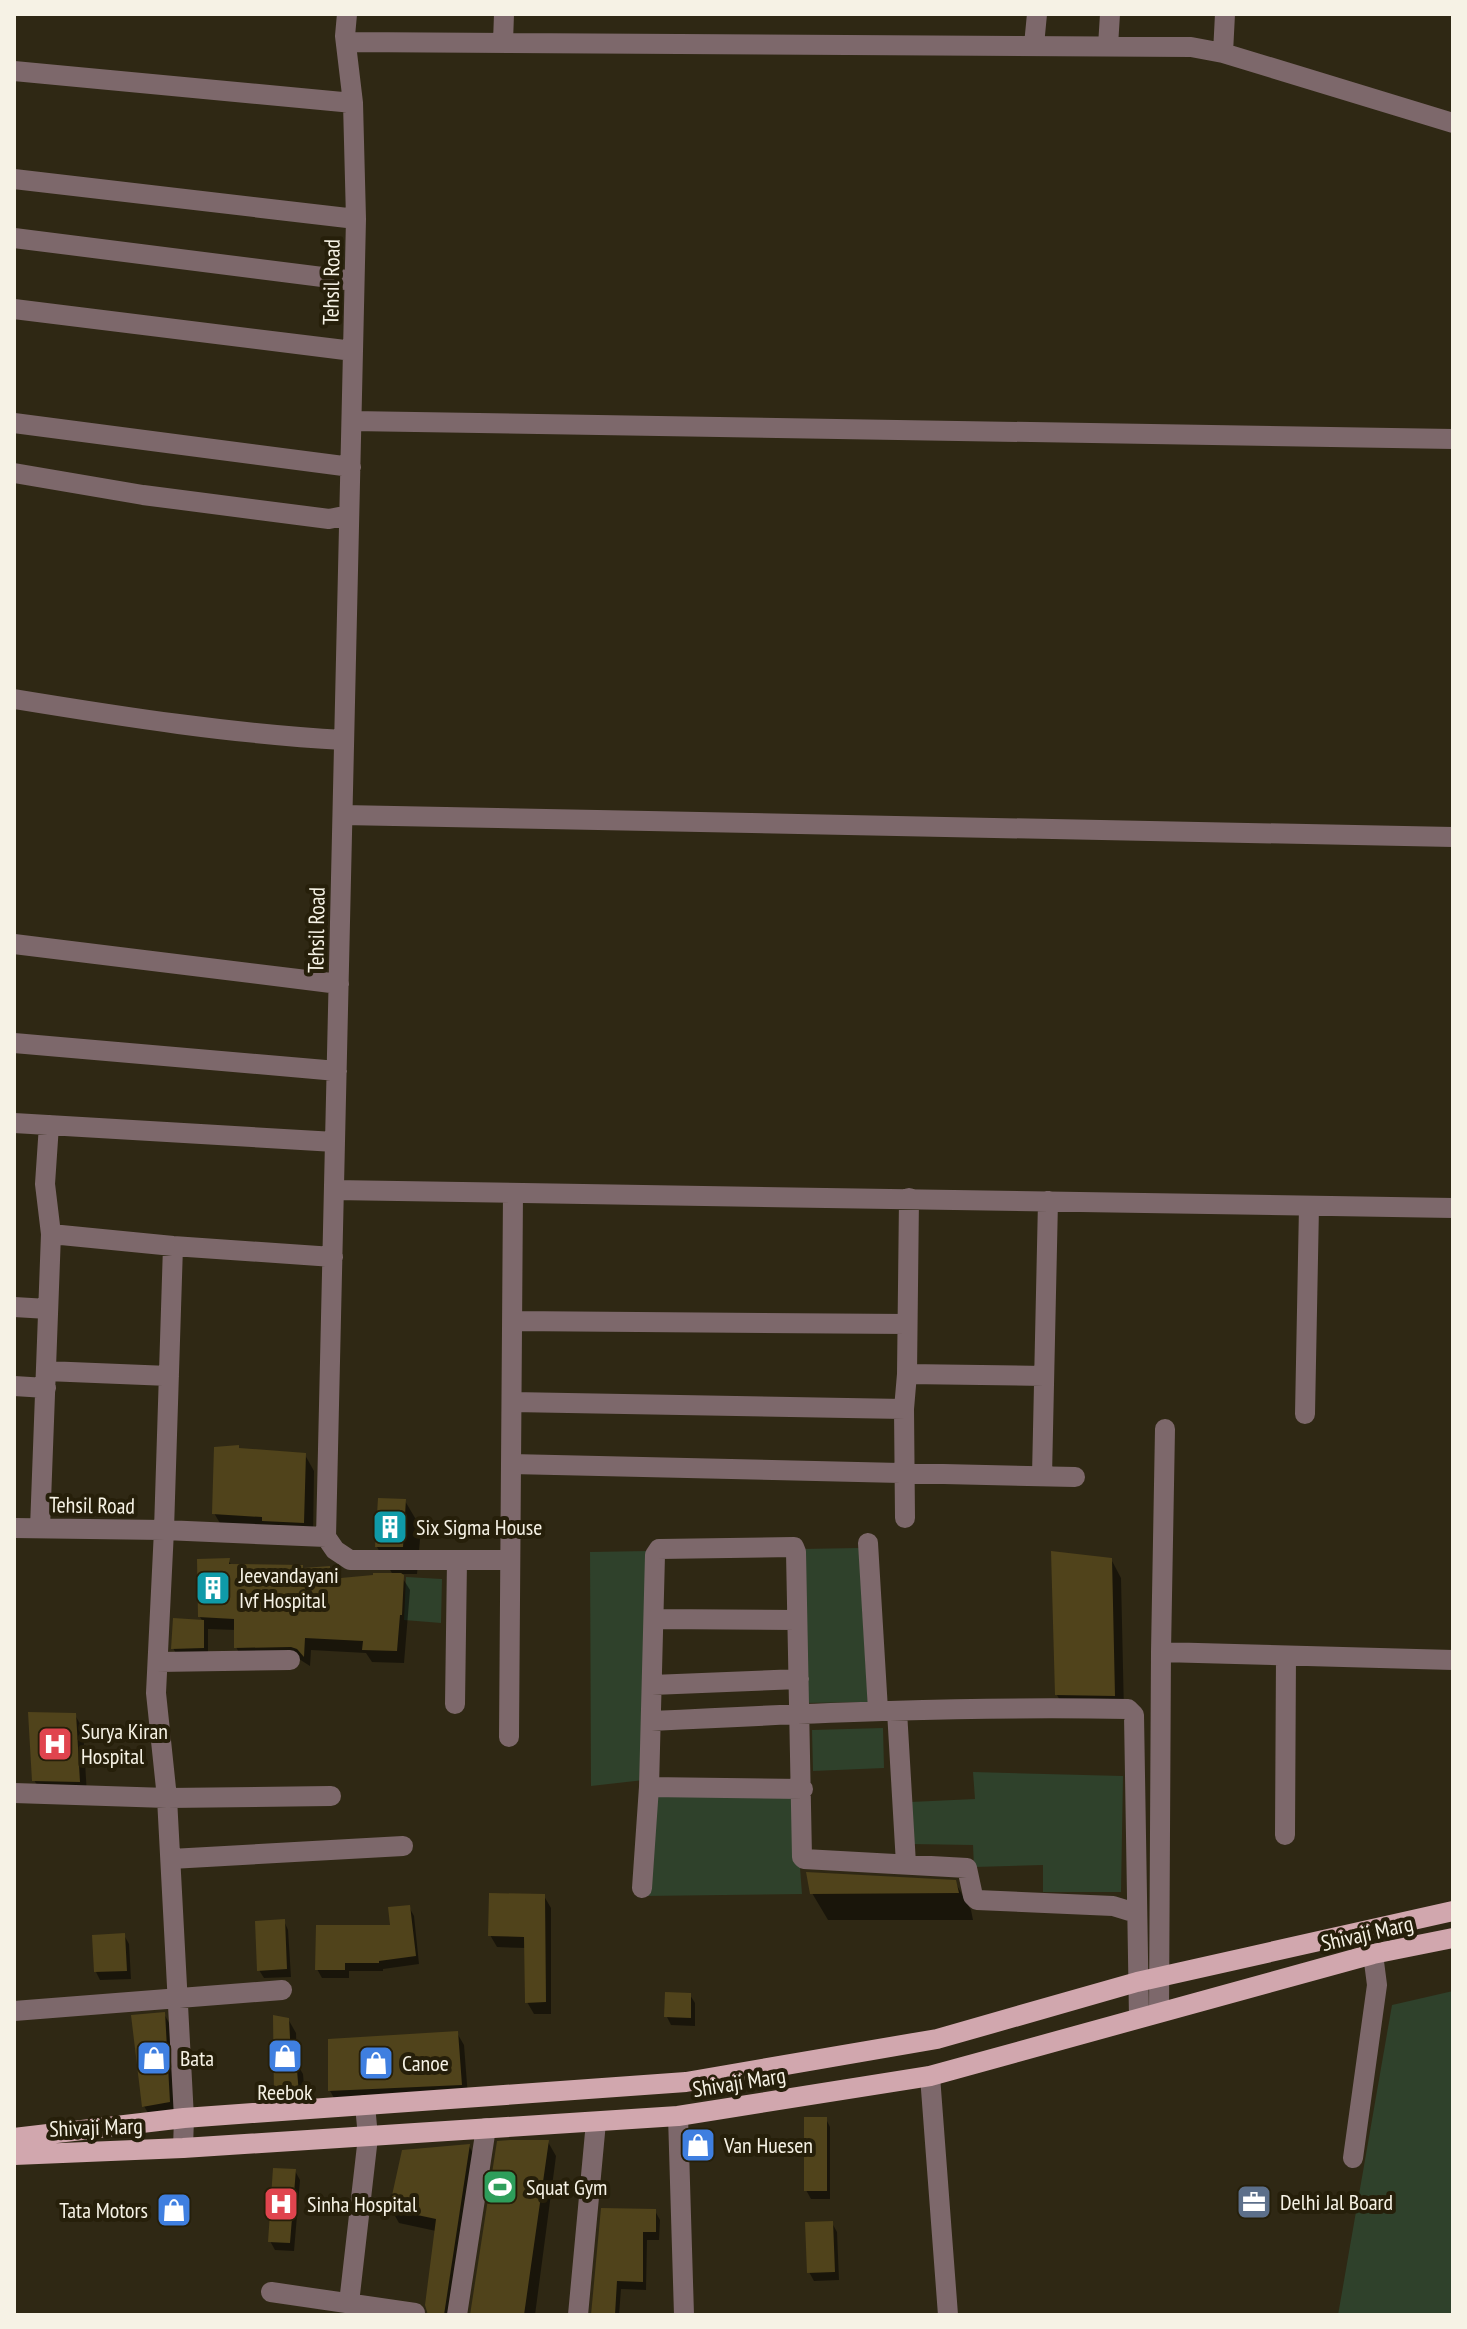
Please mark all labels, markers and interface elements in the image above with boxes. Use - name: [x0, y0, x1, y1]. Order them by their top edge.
- street label: Tehsil Road: [316, 239, 346, 325]
- street label: Tehsil Road: [301, 887, 331, 973]
- street label: Tehsil Road: [49, 1490, 135, 1520]
- building icon: Six Sigma House: [371, 1508, 409, 1546]
- place label: Six Sigma House: [416, 1513, 542, 1541]
- place label: Jeevandayani Ivf Hospital: [238, 1561, 339, 1614]
- building icon: Jeevandayani Ivf Hospital: [194, 1569, 232, 1607]
- place label: Surya Kiran Hospital: [81, 1717, 168, 1770]
- hospital icon: Surya Kiran Hospital: [36, 1725, 74, 1763]
- street label: Shivaji Marg: [1318, 1909, 1416, 1957]
- shop icon: Reebok: [266, 2037, 304, 2075]
- shop icon: Bata: [135, 2039, 173, 2077]
- place label: Bata: [180, 2044, 214, 2072]
- shop icon: Canoe: [357, 2044, 395, 2082]
- place label: Canoe: [402, 2049, 449, 2077]
- street label: Shivaji Marg: [691, 2061, 787, 2103]
- place label: Reebok: [257, 2078, 313, 2106]
- street label: Shivaji Marg: [49, 2111, 143, 2143]
- shop icon: Van Huesen: [679, 2126, 717, 2164]
- place label: Van Huesen: [723, 2131, 813, 2159]
- sports icon: Squat Gym: [481, 2168, 519, 2206]
- place label: Squat Gym: [526, 2173, 607, 2201]
- office icon: Delhi Jal Board: [1235, 2183, 1273, 2221]
- hospital icon: Sinha Hospital: [262, 2185, 300, 2223]
- place label: Delhi Jal Board: [1280, 2188, 1393, 2216]
- place label: Sinha Hospital: [307, 2190, 418, 2218]
- shop icon: Tata Motors: [155, 2191, 193, 2229]
- place label: Tata Motors: [59, 2196, 148, 2224]

